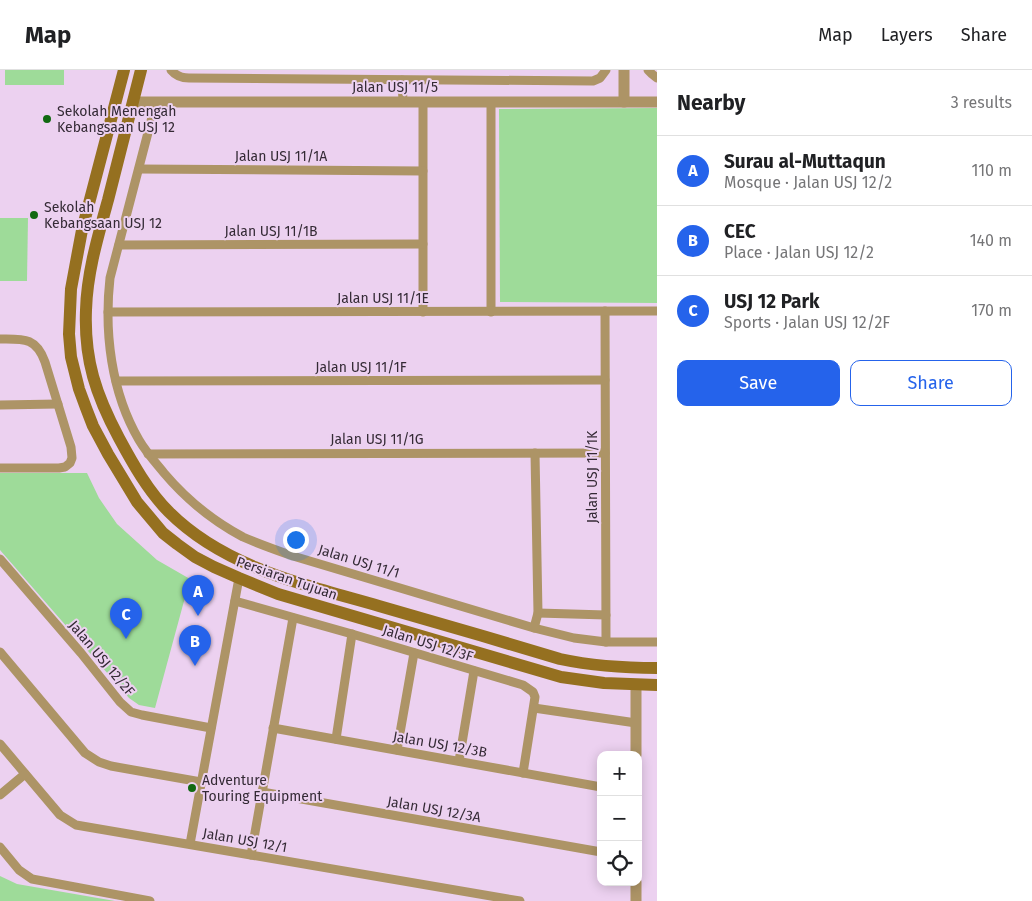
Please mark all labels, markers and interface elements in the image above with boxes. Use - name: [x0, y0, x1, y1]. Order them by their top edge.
- text: Map: [25, 21, 71, 49]
- text: Map: [818, 24, 853, 46]
- text: Layers: [881, 24, 933, 46]
- text: Share: [961, 24, 1007, 46]
- street label: Jalan USJ 11/5: [352, 79, 438, 96]
- text: Nearby: [677, 90, 745, 116]
- text: 3 results: [951, 93, 1012, 112]
- place label: Sekolah Menengah Kebangsaan USJ 12: [57, 103, 176, 136]
- marker: Sekolah Menengah Kebangsaan USJ 12: [41, 113, 53, 125]
- street label: Jalan USJ 11/1A: [235, 148, 327, 165]
- text: Surau al-Muttaqun: [724, 150, 886, 173]
- text: A: [688, 161, 698, 180]
- text: 110 m: [971, 161, 1012, 180]
- text: Mosque · Jalan USJ 12/2: [724, 173, 892, 192]
- place label: Sekolah Kebangsaan USJ 12: [44, 199, 162, 232]
- marker: Sekolah Kebangsaan USJ 12: [28, 209, 40, 221]
- text: CEC: [724, 220, 756, 243]
- street label: Jalan USJ 11/1B: [225, 223, 317, 240]
- text: B: [688, 231, 698, 250]
- text: 140 m: [970, 231, 1012, 250]
- text: Place · Jalan USJ 12/2: [724, 243, 874, 262]
- street label: Jalan USJ 11/1E: [337, 290, 429, 307]
- text: USJ 12 Park: [724, 290, 820, 313]
- text: C: [688, 301, 698, 320]
- text: 170 m: [971, 301, 1012, 320]
- text: Sports · Jalan USJ 12/2F: [724, 313, 890, 332]
- street label: Jalan USJ 11/1F: [315, 359, 407, 376]
- button: Save: [677, 360, 840, 406]
- button: Share: [850, 360, 1012, 406]
- street label: Jalan USJ 11/1K: [584, 430, 601, 523]
- street label: Jalan USJ 11/1G: [330, 431, 424, 448]
- your location: [283, 527, 309, 553]
- street label: Jalan USJ 11/1: [316, 541, 402, 582]
- street label: Persiaran Tujuan: [234, 553, 340, 604]
- pin: A: [182, 575, 214, 616]
- pin: C: [110, 598, 142, 639]
- street label: Jalan USJ 12/2F: [65, 617, 138, 700]
- street label: Jalan USJ 12/3F: [381, 622, 475, 665]
- pin: B: [179, 625, 211, 666]
- street label: Jalan USJ 12/3B: [391, 728, 488, 761]
- map controls: [597, 751, 642, 886]
- button: +: [597, 751, 642, 796]
- place label: Adventure Touring Equipment: [202, 772, 323, 805]
- marker: Adventure Touring Equipment: [186, 782, 198, 794]
- street label: Jalan USJ 12/3A: [386, 793, 482, 826]
- button: −: [597, 796, 642, 841]
- street label: Jalan USJ 12/1: [201, 825, 289, 856]
- button: locate: [597, 841, 642, 886]

